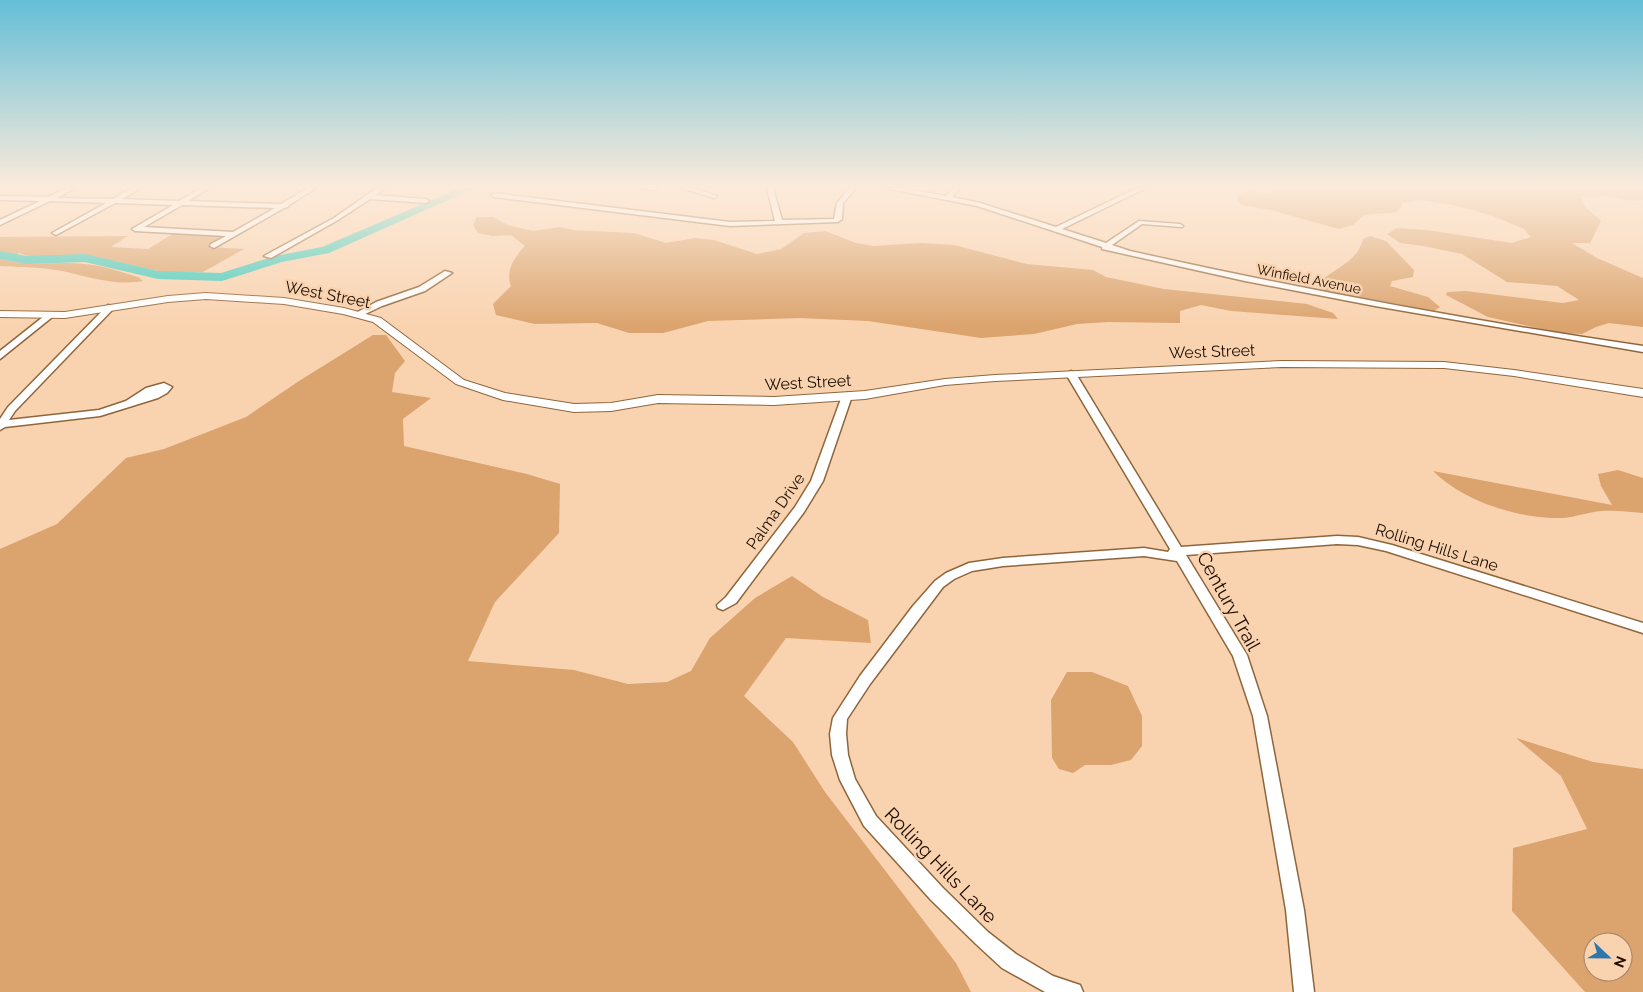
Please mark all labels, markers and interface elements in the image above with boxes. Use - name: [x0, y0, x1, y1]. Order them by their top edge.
- street label: Winfield Avenue: [1256, 261, 1362, 297]
- street label: West Street: [284, 277, 373, 312]
- street label: West Street: [1168, 340, 1256, 363]
- street label: West Street: [764, 371, 852, 394]
- street label: Palma Drive: [742, 470, 809, 553]
- street label: Rolling Hills Lane: [1373, 520, 1501, 575]
- street label: Century Trail: [1193, 548, 1266, 655]
- street label: Rolling Hills Lane: [880, 803, 1002, 927]
- north arrow: [1583, 932, 1633, 982]
- text: N: [1611, 954, 1629, 970]

